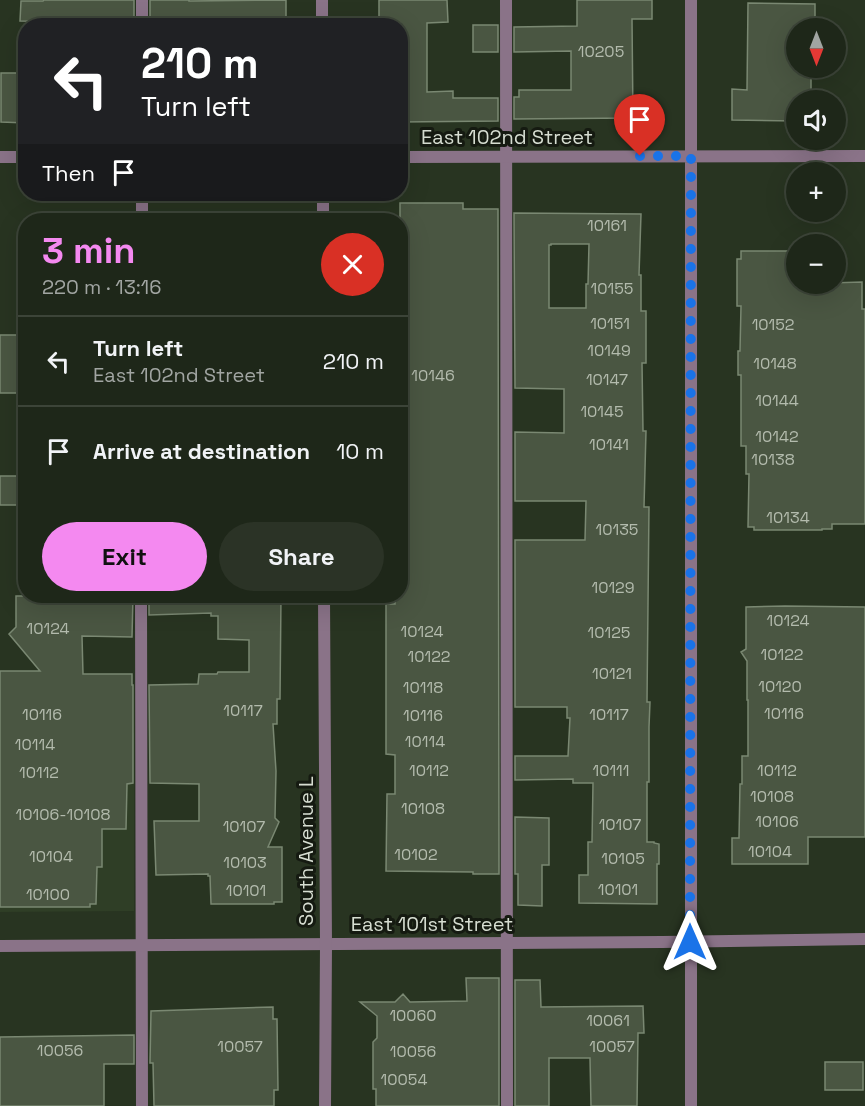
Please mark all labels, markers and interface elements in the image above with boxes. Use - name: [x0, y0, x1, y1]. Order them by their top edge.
- north arrow: [786, 18, 846, 78]
- map controls: [786, 18, 846, 294]
- text: 210 m: [141, 37, 259, 90]
- house number: 10205: [578, 41, 624, 62]
- icon: left: [42, 42, 120, 120]
- text: Turn left: [141, 89, 251, 124]
- button: sound: [786, 90, 846, 150]
- pin: [614, 94, 665, 156]
- icon: arrive: [623, 103, 656, 136]
- street label: East 102nd Street: [421, 124, 593, 150]
- icon: arrive: [107, 156, 140, 189]
- text: Then: [42, 159, 95, 187]
- button: +: [786, 162, 846, 222]
- house number: 10161: [587, 215, 627, 236]
- text: 3 min: [42, 228, 136, 274]
- button: close: [321, 233, 384, 296]
- button: −: [786, 234, 846, 294]
- text: 220 m · 13:16: [42, 274, 161, 300]
- house number: 10155: [591, 278, 633, 299]
- house number: 10151: [590, 313, 630, 334]
- house number: 10152: [752, 314, 794, 335]
- text: Turn left: [93, 334, 183, 362]
- house number: 10149: [587, 340, 631, 361]
- icon: left: [42, 345, 75, 378]
- text: 210 m: [323, 347, 384, 375]
- house number: 10148: [753, 353, 797, 374]
- text: East 102nd Street: [93, 362, 265, 388]
- house number: 10146: [411, 365, 455, 386]
- house number: 10147: [586, 369, 628, 390]
- house number: 10144: [755, 390, 799, 411]
- house number: 10145: [580, 401, 624, 422]
- house number: 10142: [755, 426, 799, 447]
- house number: 10141: [589, 434, 629, 455]
- icon: arrive: [42, 435, 75, 468]
- text: Arrive at destination: [93, 437, 310, 465]
- text: 10 m: [336, 437, 384, 465]
- house number: 10138: [751, 449, 795, 470]
- house number: 10134: [766, 507, 810, 528]
- house number: 10135: [596, 519, 638, 540]
- button: Exit: [42, 522, 207, 591]
- button: Share: [219, 522, 384, 591]
- house number: 10129: [591, 577, 635, 598]
- house number: 10124: [767, 610, 809, 631]
- house number: 10124: [27, 618, 69, 639]
- house number: 10124: [401, 621, 443, 642]
- house number: 10125: [588, 622, 630, 643]
- house number: 10122: [761, 644, 803, 665]
- house number: 10122: [408, 646, 450, 667]
- house number: 10121: [592, 663, 632, 684]
- house number: 10120: [758, 676, 802, 697]
- house number: 10118: [403, 677, 443, 698]
- house number: 10117: [223, 700, 263, 721]
- house number: 10116: [764, 703, 804, 724]
- house number: 10116: [22, 704, 62, 725]
- house number: 10117: [589, 704, 629, 725]
- house number: 10116: [403, 705, 443, 726]
- house number: 10114: [405, 731, 445, 752]
- house number: 10114: [15, 734, 55, 755]
- house number: 10112: [409, 760, 449, 781]
- house number: 10111: [592, 760, 630, 781]
- house number: 10112: [757, 760, 797, 781]
- house number: 10112: [19, 762, 59, 783]
- street label: South Avenue L: [293, 776, 319, 926]
- house number: 10108: [750, 786, 794, 807]
- house number: 10108: [401, 798, 445, 819]
- house number: 10106-10108: [16, 804, 110, 825]
- house number: 10106: [755, 811, 799, 832]
- house number: 10107: [599, 814, 641, 835]
- house number: 10107: [223, 816, 265, 837]
- house number: 10104: [748, 841, 792, 862]
- house number: 10102: [394, 844, 438, 865]
- house number: 10104: [29, 846, 73, 867]
- house number: 10105: [601, 848, 645, 869]
- house number: 10103: [223, 852, 267, 873]
- house number: 10101: [598, 879, 638, 900]
- house number: 10101: [226, 880, 266, 901]
- house number: 10100: [26, 884, 70, 905]
- position arrow: [658, 910, 722, 974]
- street label: East 101st Street: [351, 911, 513, 937]
- house number: 10060: [389, 1005, 437, 1026]
- house number: 10061: [586, 1010, 630, 1031]
- house number: 10057: [217, 1036, 263, 1057]
- house number: 10057: [589, 1036, 635, 1057]
- house number: 10056: [37, 1040, 83, 1061]
- house number: 10056: [390, 1041, 436, 1062]
- house number: 10054: [381, 1069, 427, 1090]

